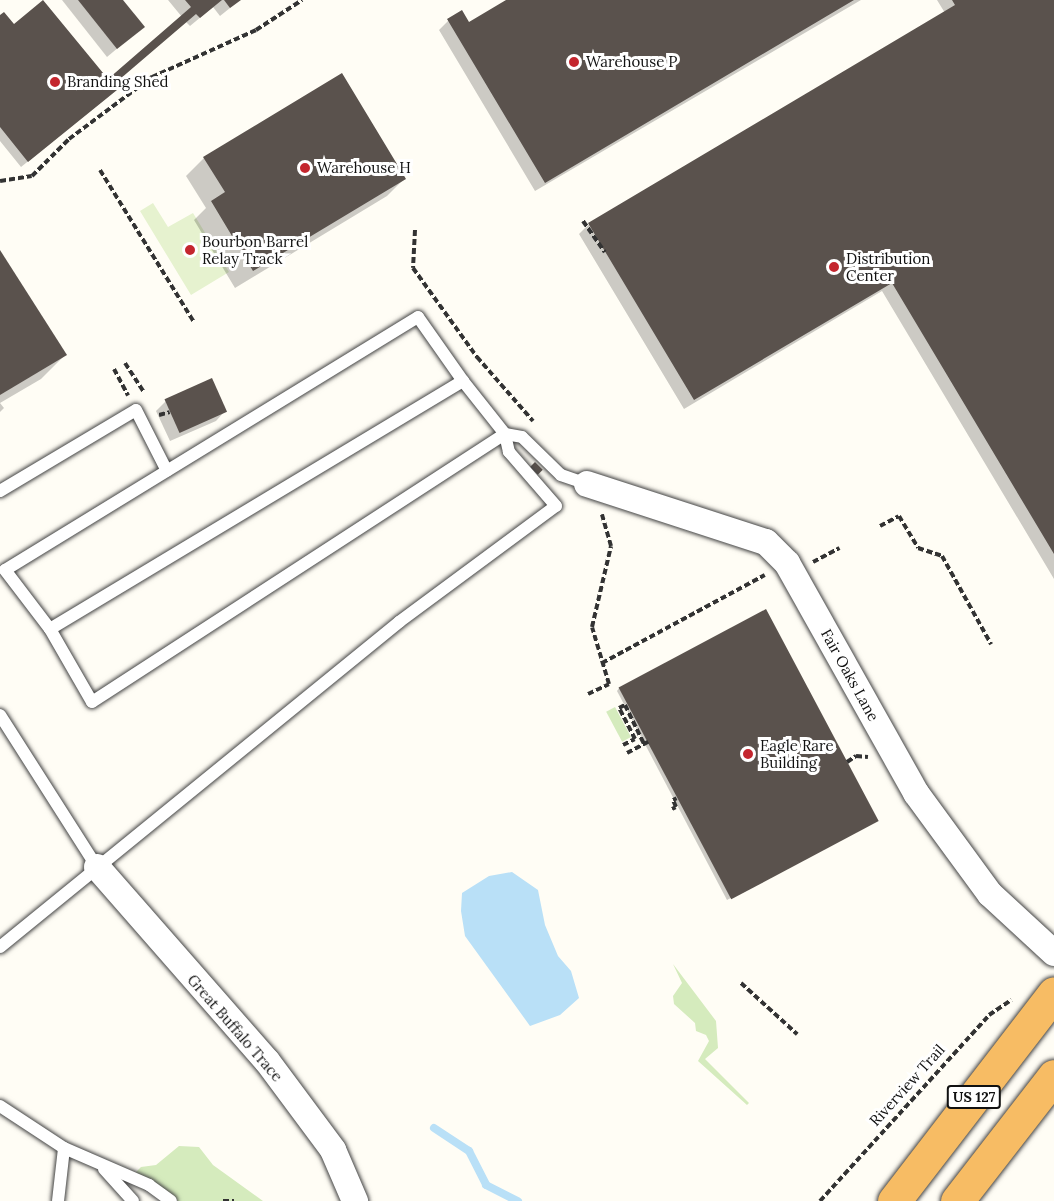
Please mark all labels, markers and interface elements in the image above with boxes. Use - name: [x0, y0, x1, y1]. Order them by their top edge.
- place label: Warehouse P: [586, 53, 677, 71]
- marker: Warehouse P: [567, 55, 581, 69]
- place label: Branding Shed: [67, 73, 168, 91]
- marker: Branding Shed: [48, 75, 62, 89]
- place label: Warehouse H: [317, 159, 411, 177]
- marker: Warehouse H: [298, 161, 312, 175]
- place label: Bourbon Barrel Relay Track: [202, 232, 308, 267]
- marker: Bourbon Barrel Relay Track: [183, 243, 197, 257]
- place label: Distribution Center: [846, 249, 930, 284]
- marker: Distribution Center: [827, 260, 841, 274]
- street label: Fair Oaks Lane: [817, 626, 883, 724]
- place label: Eagle Rare Building: [760, 736, 834, 771]
- marker: Eagle Rare Building: [741, 747, 755, 761]
- street label: Great Buffalo Trace: [184, 971, 286, 1085]
- street label: Riverview Trail: [866, 1041, 948, 1129]
- road number: US 127: [946, 1086, 1002, 1108]

